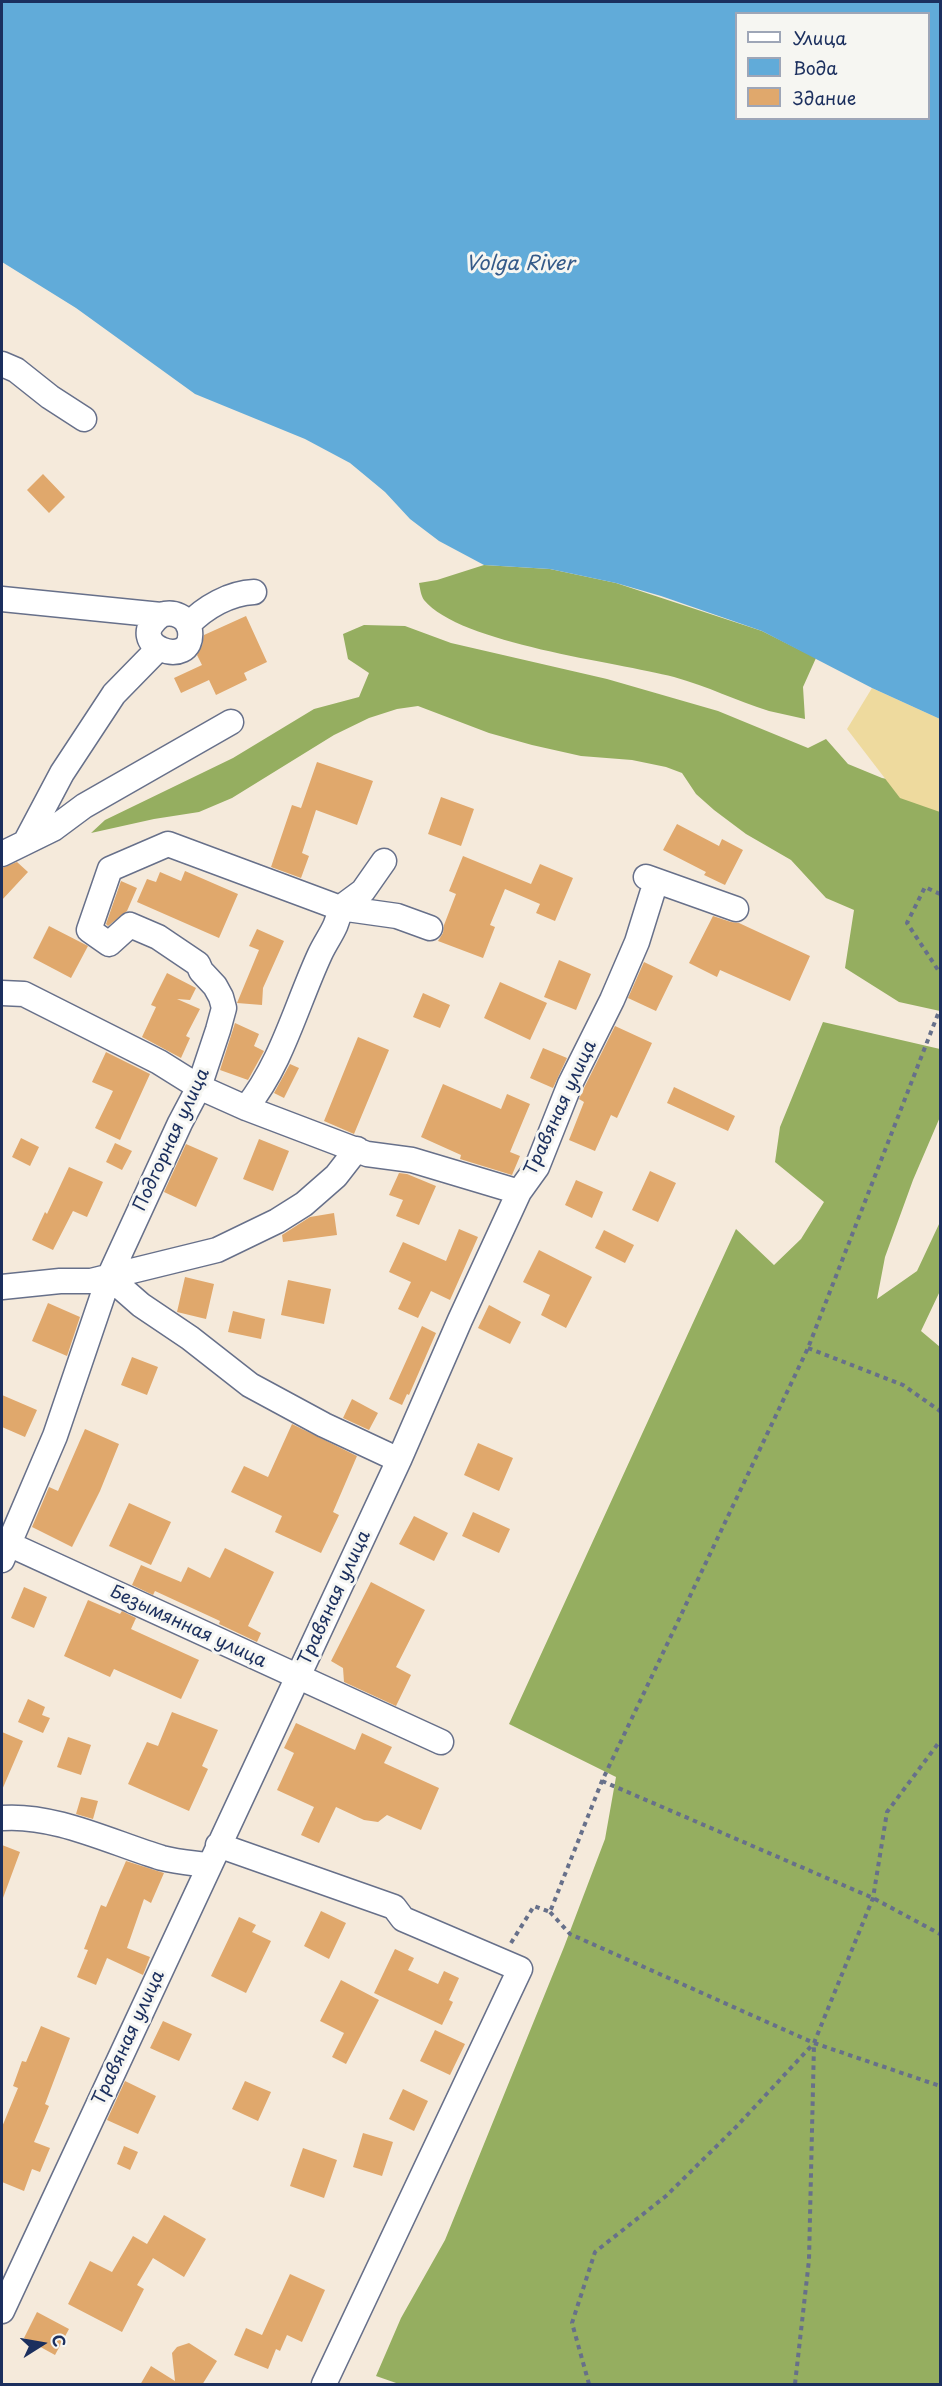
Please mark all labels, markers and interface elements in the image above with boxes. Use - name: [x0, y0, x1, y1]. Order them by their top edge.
- legend: [735, 12, 930, 120]
- text: Улица: [793, 24, 847, 51]
- text: Вода: [793, 54, 838, 81]
- text: Здание: [793, 84, 856, 111]
- water label: Volga River: [466, 252, 574, 276]
- street label: Травяная улица: [520, 1037, 602, 1179]
- street label: Подгорная улица: [129, 1065, 215, 1215]
- street label: Травяная улица: [294, 1527, 376, 1669]
- street label: Безымянная улица: [106, 1581, 270, 1673]
- street label: Травяная улица: [88, 1967, 170, 2109]
- north arrow: [12, 2314, 72, 2374]
- text: С: [47, 2332, 73, 2349]

